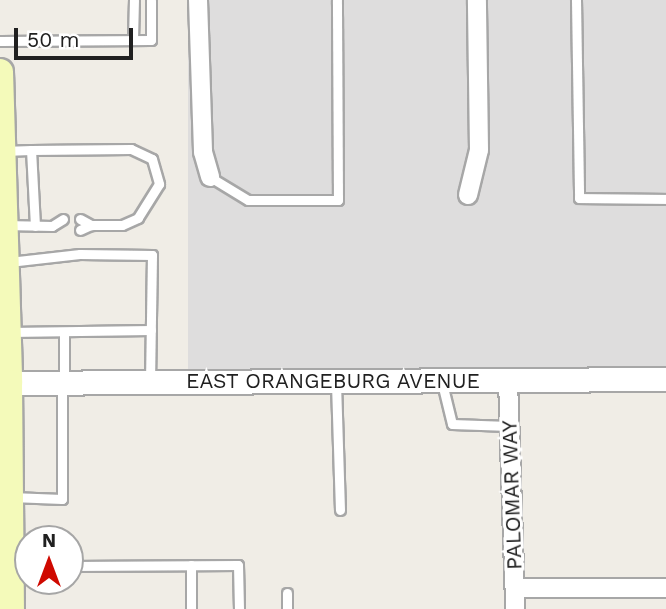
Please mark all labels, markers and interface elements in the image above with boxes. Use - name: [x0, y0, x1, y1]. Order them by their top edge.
- scale bar: [18, 14, 136, 58]
- text: 50 m: [27, 27, 79, 52]
- street label: EAST ORANGEBURG AVENUE: [185, 368, 481, 394]
- street label: PALOMAR WAY: [497, 419, 527, 571]
- north arrow: [14, 525, 84, 595]
- text: N: [42, 529, 56, 552]

